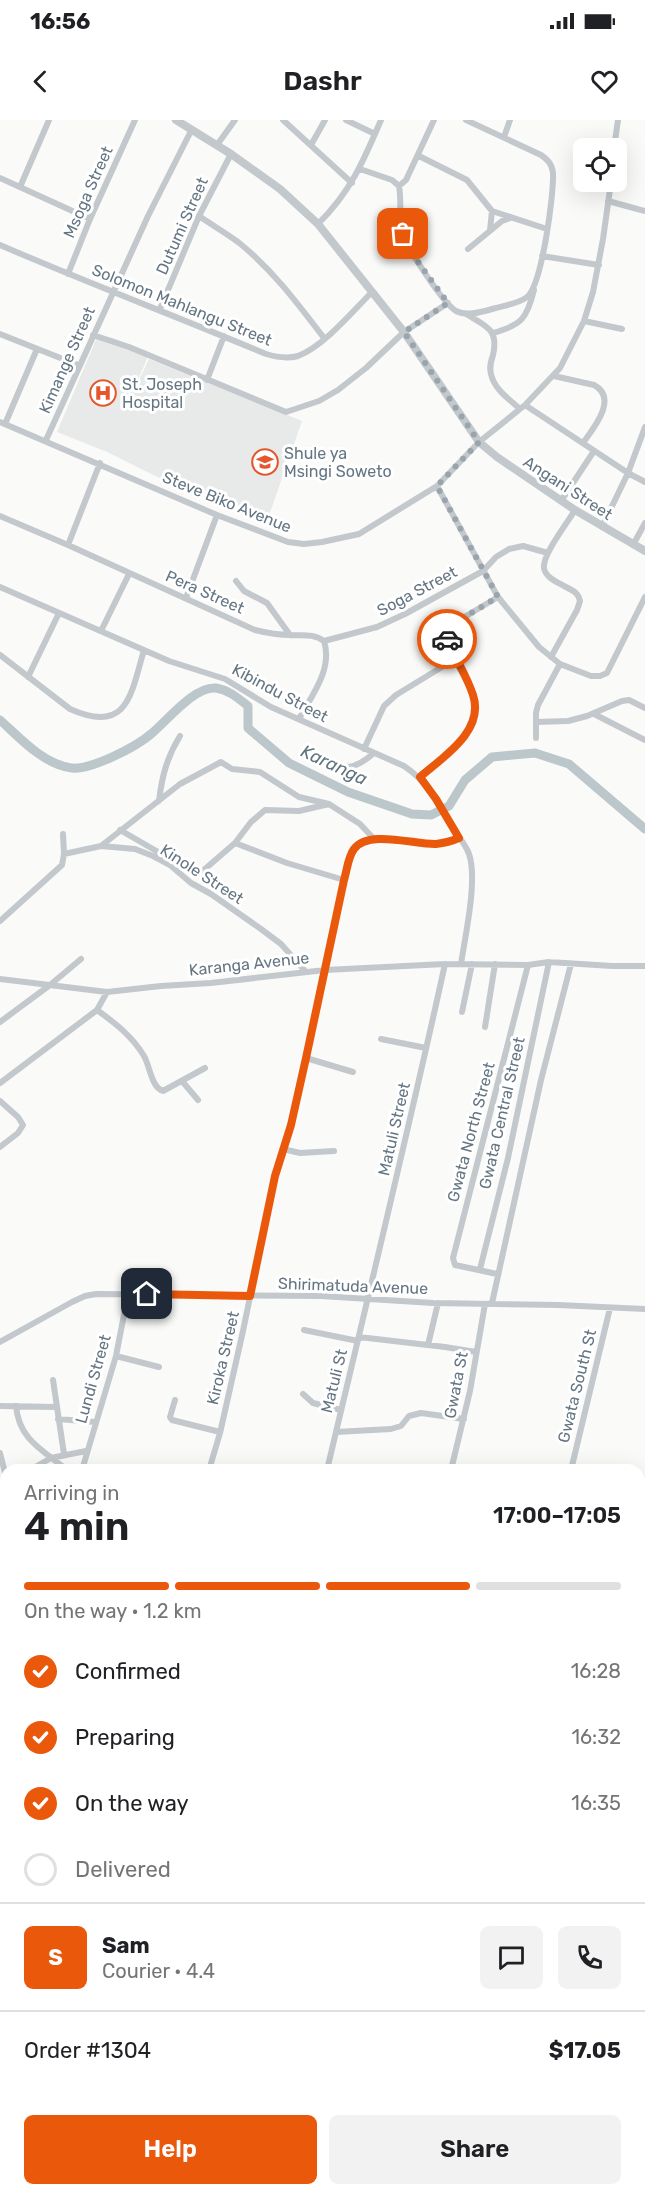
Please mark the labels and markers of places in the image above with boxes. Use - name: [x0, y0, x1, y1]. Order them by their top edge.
- pin: [377, 208, 428, 259]
- place label: St. Joseph Hospital: [122, 375, 202, 412]
- hospital icon: St. Joseph Hospital: [88, 378, 118, 408]
- place label: Shule ya Msingi Soweto: [284, 444, 392, 481]
- school or university icon: Shule ya Msingi Soweto: [250, 447, 280, 477]
- pin: [121, 1268, 172, 1319]

